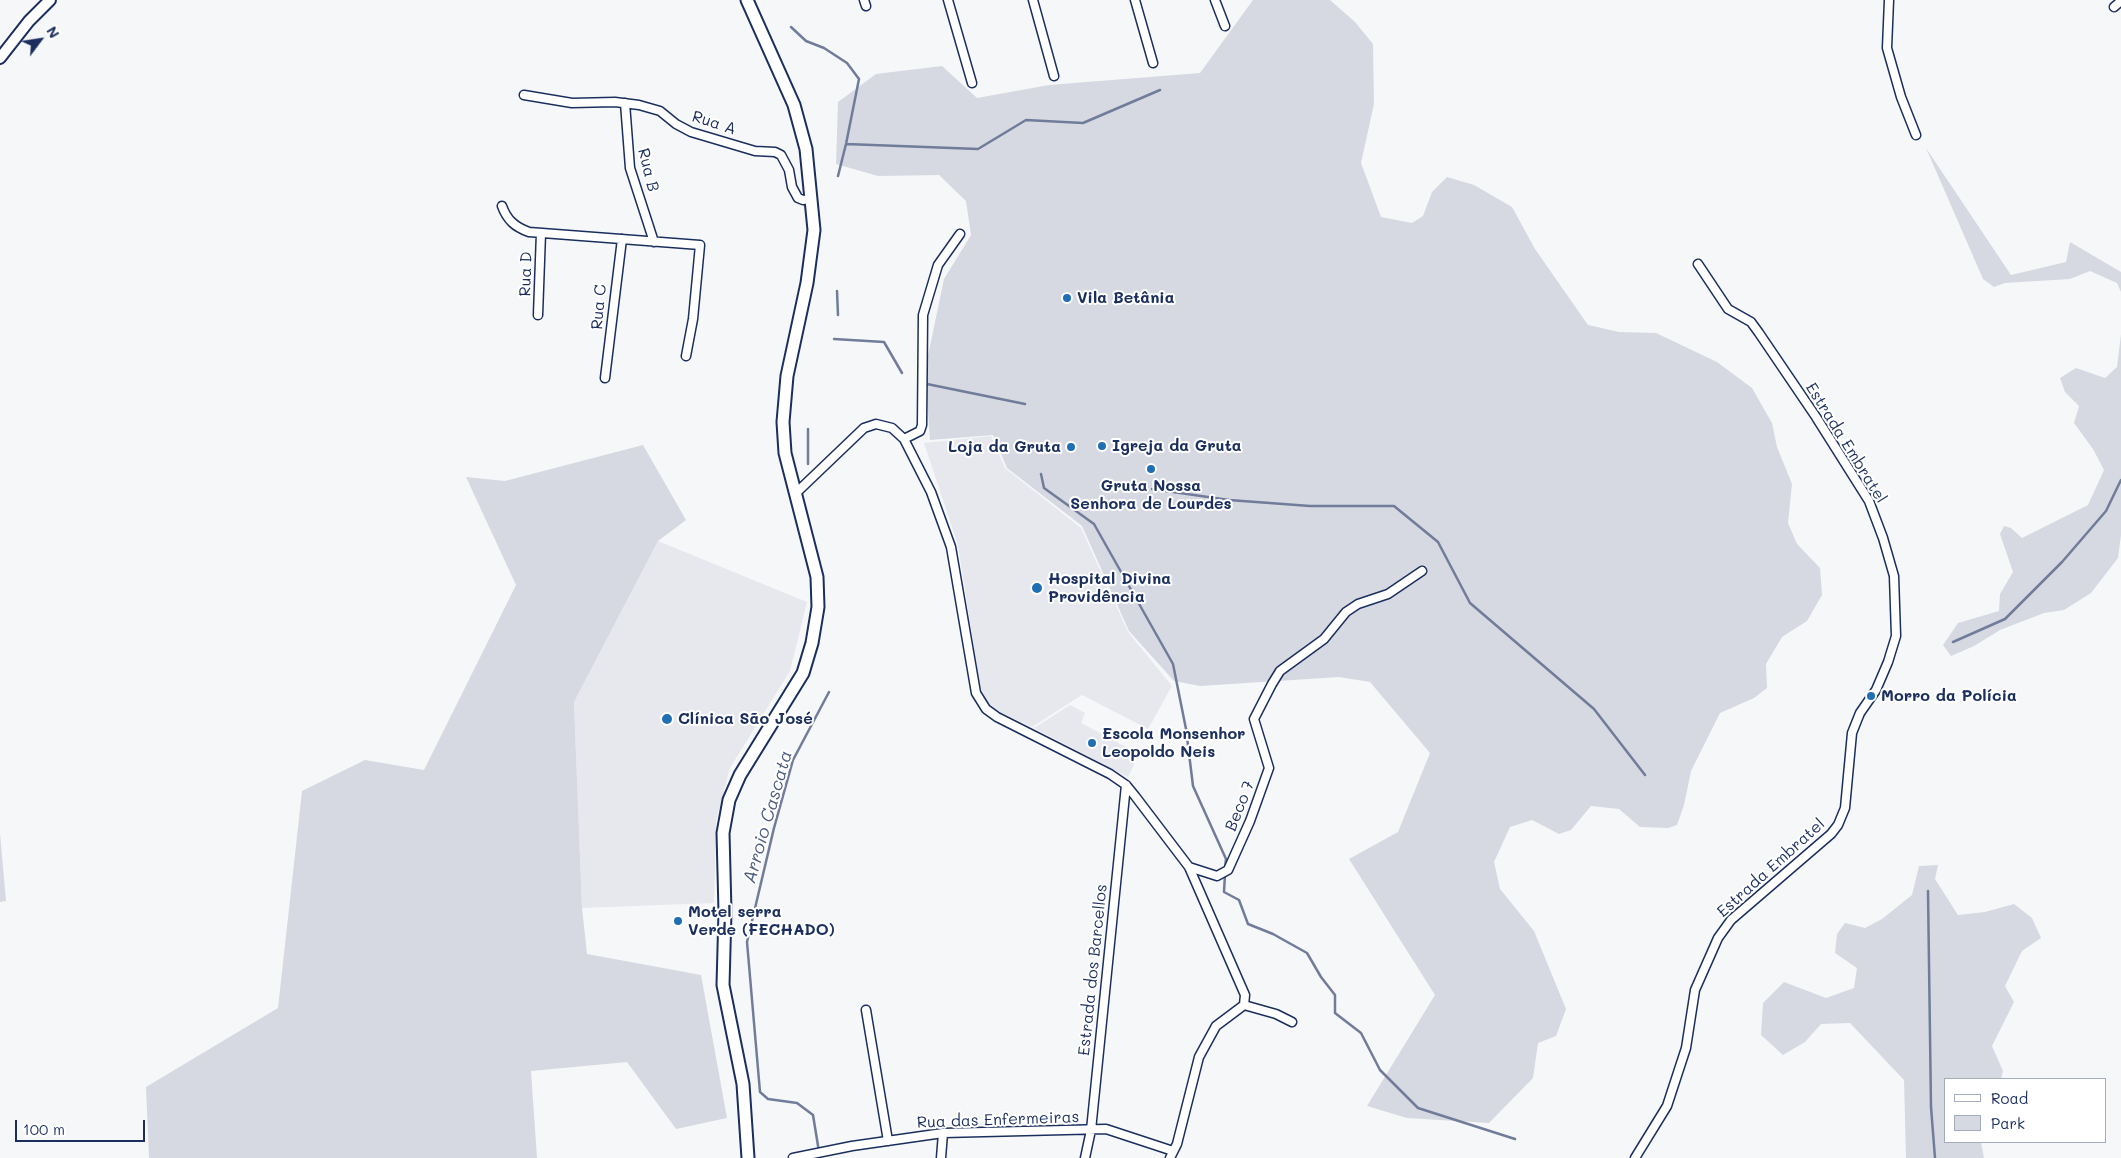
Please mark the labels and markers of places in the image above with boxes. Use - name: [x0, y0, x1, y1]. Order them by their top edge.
- place label: Vila Betânia: [1077, 288, 1175, 308]
- marker: Vila Betânia: [1061, 292, 1073, 304]
- place label: Igreja da Gruta: [1112, 436, 1242, 456]
- place label: Loja da Gruta: [948, 437, 1061, 457]
- marker: Igreja da Gruta: [1096, 440, 1108, 452]
- marker: Loja da Gruta: [1065, 441, 1077, 453]
- marker: Gruta Nossa Senhora de Lourdes: [1145, 463, 1157, 475]
- place label: Gruta Nossa Senhora de Lourdes: [1070, 476, 1232, 514]
- place label: Hospital Divina Providência: [1048, 569, 1171, 607]
- marker: Hospital Divina Providência: [1030, 581, 1044, 595]
- place label: Morro da Polícia: [1881, 686, 2017, 706]
- marker: Morro da Polícia: [1865, 690, 1877, 702]
- place label: Clínica São José: [678, 709, 813, 729]
- marker: Clínica São José: [660, 712, 674, 726]
- place label: Escola Monsenhor Leopoldo Neis: [1102, 724, 1245, 762]
- marker: Escola Monsenhor Leopoldo Neis: [1086, 737, 1098, 749]
- place label: Motel serra Verde (FECHADO): [688, 902, 835, 940]
- marker: Motel serra Verde (FECHADO): [672, 915, 684, 927]

